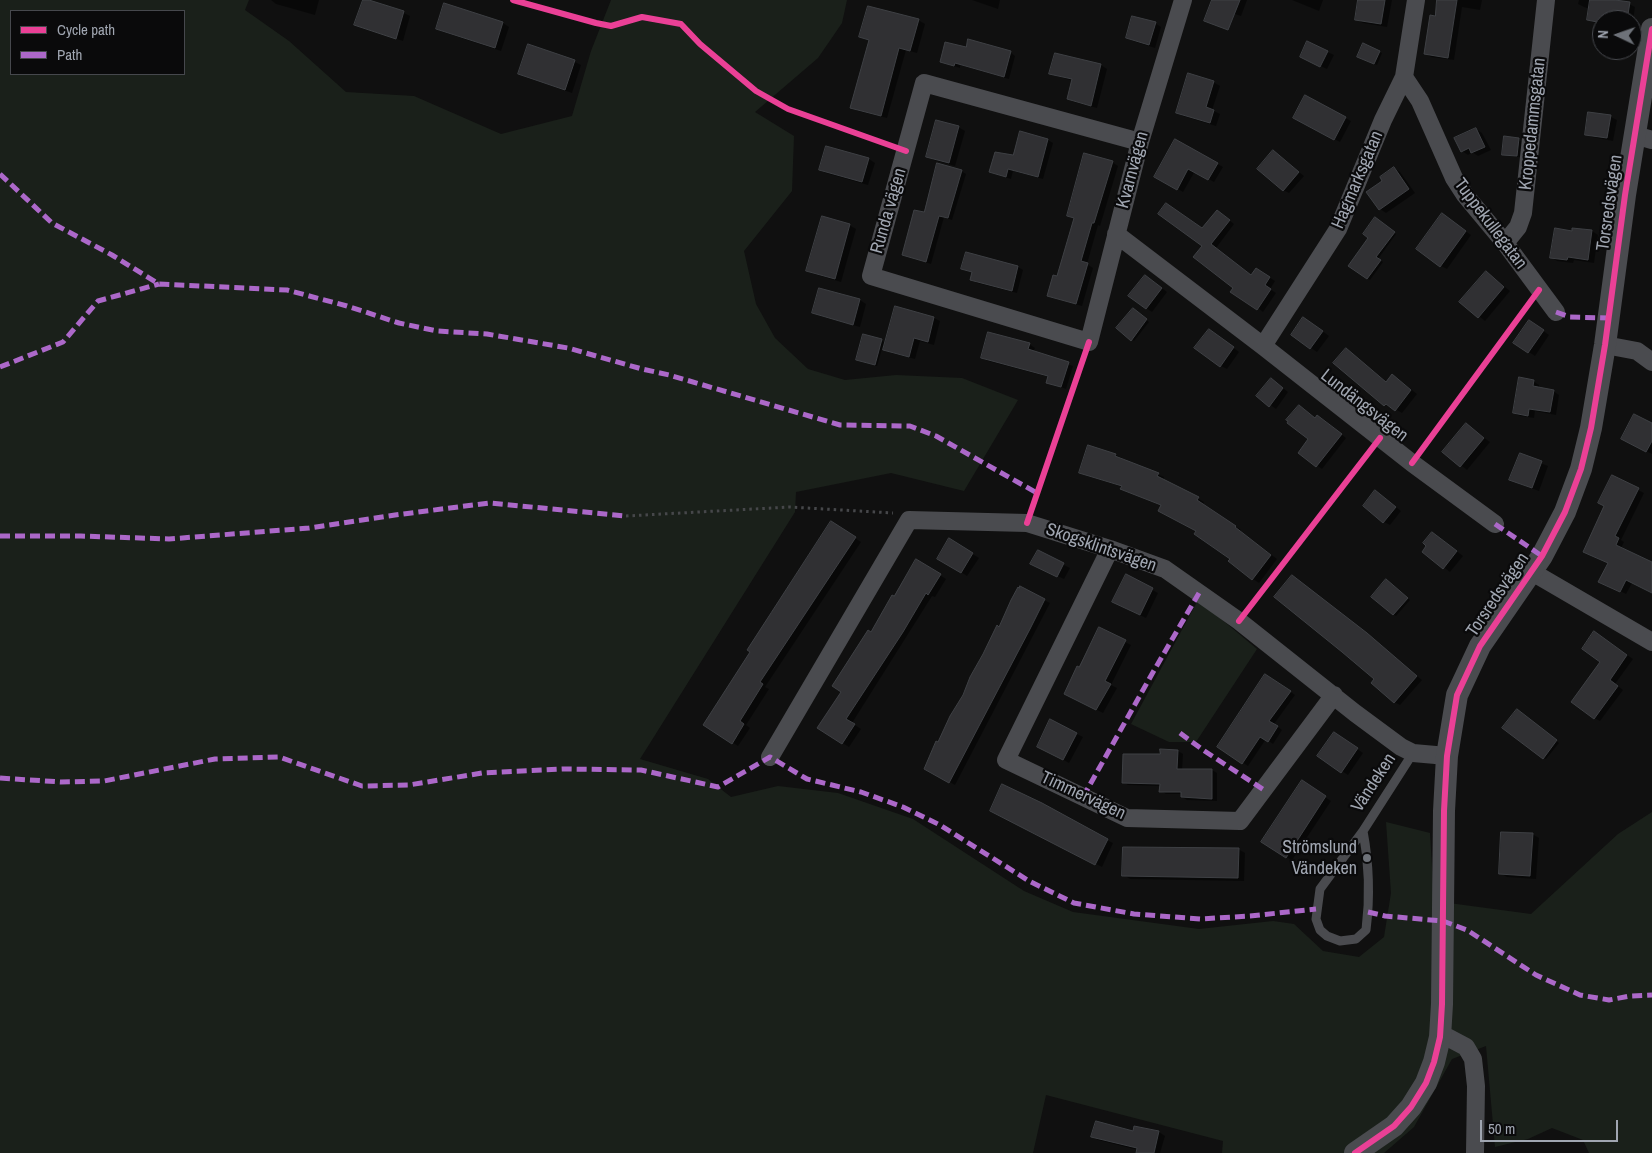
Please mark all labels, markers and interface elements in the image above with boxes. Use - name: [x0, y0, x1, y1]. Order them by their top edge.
- legend: [10, 10, 185, 75]
- north arrow: [1592, 10, 1642, 60]
- text: Cycle path: [57, 19, 115, 40]
- text: N: [1594, 30, 1612, 39]
- text: Path: [57, 44, 82, 65]
- street label: Kroppedammsgatan: [1515, 57, 1551, 191]
- street label: Hagmarksgatan: [1328, 128, 1388, 232]
- street label: Kvarnvägen: [1112, 129, 1154, 211]
- street label: Torsredsvägen: [1593, 154, 1627, 252]
- street label: Runda vägen: [867, 166, 911, 256]
- street label: Tuppekullegatan: [1449, 174, 1531, 274]
- street label: Lundängsvägen: [1316, 365, 1412, 447]
- street label: Skogsklintsvägen: [1043, 519, 1159, 577]
- street label: Torsredsvägen: [1462, 549, 1534, 641]
- street label: Vändeken: [1347, 750, 1401, 816]
- street label: Timmervägen: [1037, 767, 1129, 825]
- place label: Strömslund Vändeken: [1282, 837, 1357, 880]
- marker: Strömslund Vändeken: [1361, 852, 1373, 864]
- scale bar: [1482, 1110, 1620, 1142]
- text: 50 m: [1488, 1118, 1515, 1139]

